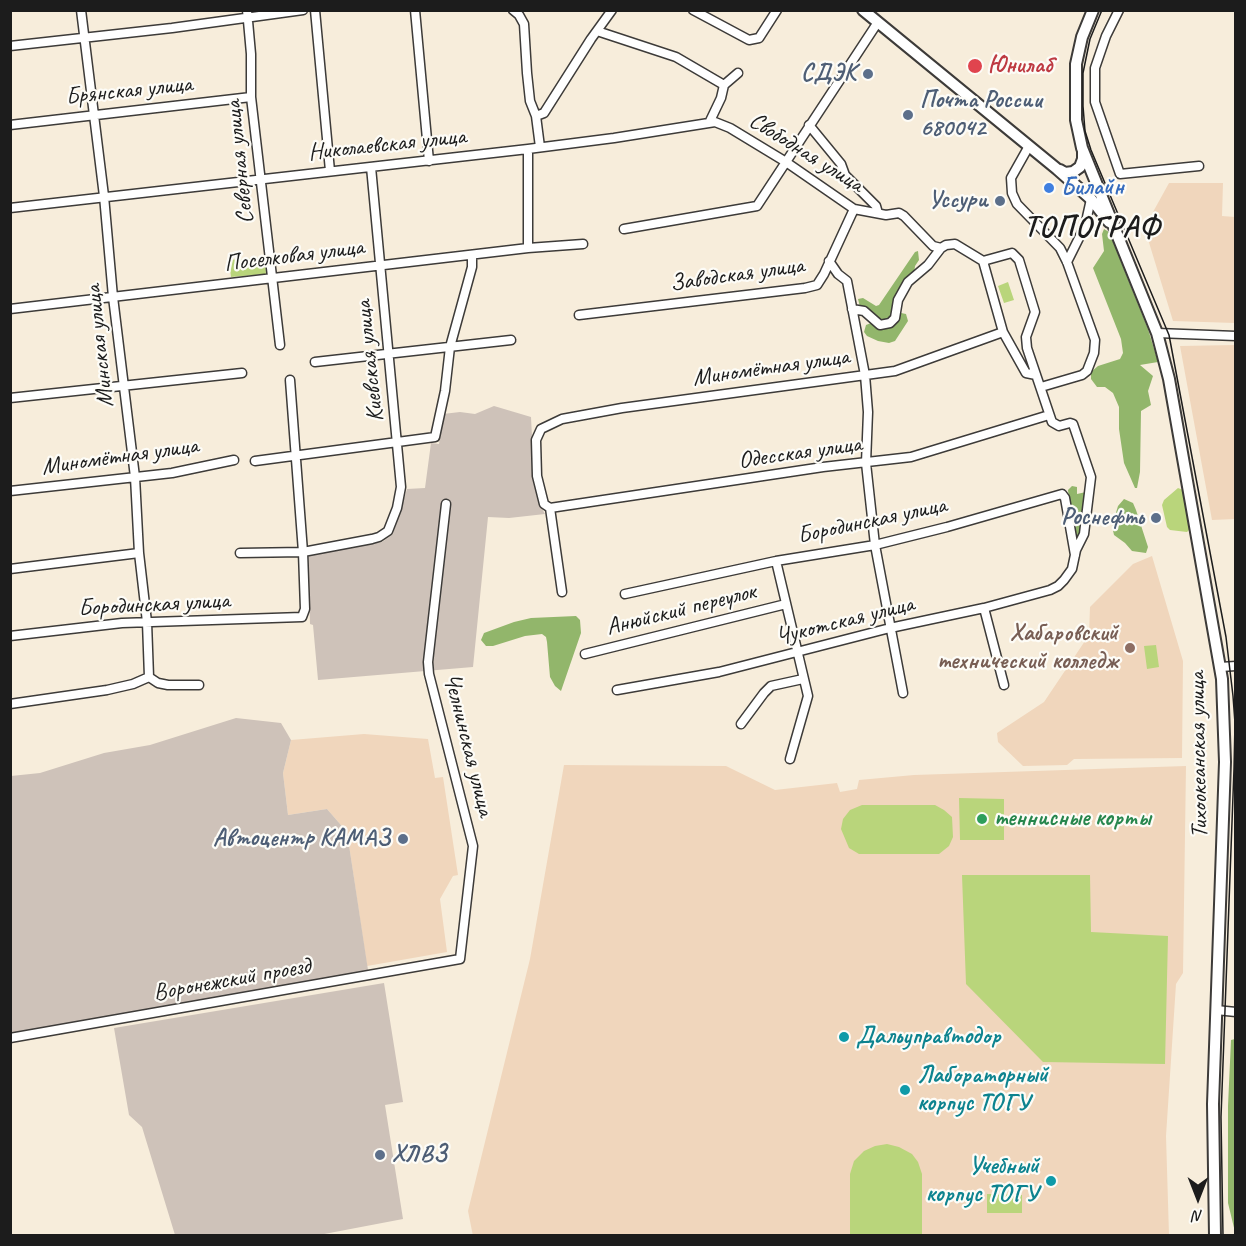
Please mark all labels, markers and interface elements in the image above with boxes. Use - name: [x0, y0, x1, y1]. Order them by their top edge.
- place label: Юнилаб: [988, 52, 1052, 80]
- marker: Юнилаб: [966, 57, 984, 75]
- place label: СДЭК: [801, 60, 856, 88]
- marker: СДЭК: [861, 67, 875, 81]
- street label: Брянская улица: [64, 70, 194, 112]
- place label: Почта России 680042: [920, 87, 1042, 143]
- street label: Северная улица: [219, 99, 261, 225]
- street label: Свободная улица: [744, 107, 868, 199]
- marker: Почта России 680042: [901, 108, 915, 122]
- street label: Николаевская улица: [307, 122, 467, 168]
- place label: Билайн: [1061, 174, 1124, 202]
- marker: Билайн: [1042, 181, 1056, 195]
- place label: Уссури: [928, 187, 988, 215]
- marker: Уссури: [993, 194, 1007, 208]
- district label: ТОПОГРАФ: [1017, 210, 1167, 246]
- street label: Поселковая улица: [222, 233, 366, 279]
- street label: Заводская улица: [668, 251, 806, 299]
- street label: Минская улица: [79, 283, 121, 409]
- street label: Киевская улица: [349, 299, 391, 423]
- street label: Миномётная улица: [691, 343, 851, 393]
- street label: Одесская улица: [737, 430, 863, 476]
- street label: Миномётная улица: [40, 432, 200, 482]
- street label: Бородинская улица: [795, 491, 949, 551]
- place label: Роснефть: [1061, 504, 1144, 532]
- marker: Роснефть: [1149, 511, 1163, 525]
- street label: Анюйский переулок: [603, 578, 759, 642]
- street label: Бородинская улица: [78, 587, 230, 623]
- street label: Чукотская улица: [773, 590, 917, 652]
- place label: Хабаровский технический колледж: [937, 620, 1118, 676]
- marker: Хабаровский технический колледж: [1123, 641, 1137, 655]
- street label: Челнинская улица: [436, 670, 500, 820]
- street label: Тихоокеанская улица: [1183, 671, 1215, 839]
- place label: теннисные корты: [994, 805, 1151, 833]
- marker: теннисные корты: [975, 812, 989, 826]
- place label: Автоцентр КАМАЗ: [213, 825, 391, 853]
- marker: Автоцентр КАМАЗ: [396, 832, 410, 846]
- street label: Воронежский проезд: [151, 952, 313, 1008]
- place label: Дальуправтодор: [856, 1023, 1001, 1051]
- marker: Дальуправтодор: [837, 1030, 851, 1044]
- place label: Лабораторный корпус ТОГУ: [917, 1062, 1048, 1118]
- marker: Лабораторный корпус ТОГУ: [898, 1083, 912, 1097]
- place label: ХЛВЗ: [392, 1141, 447, 1169]
- marker: ХЛВЗ: [373, 1148, 387, 1162]
- place label: Учебный корпус ТОГУ: [926, 1153, 1039, 1209]
- north arrow: [1168, 1168, 1228, 1228]
- marker: Учебный корпус ТОГУ: [1044, 1174, 1058, 1188]
- text: N: [1193, 1206, 1203, 1226]

